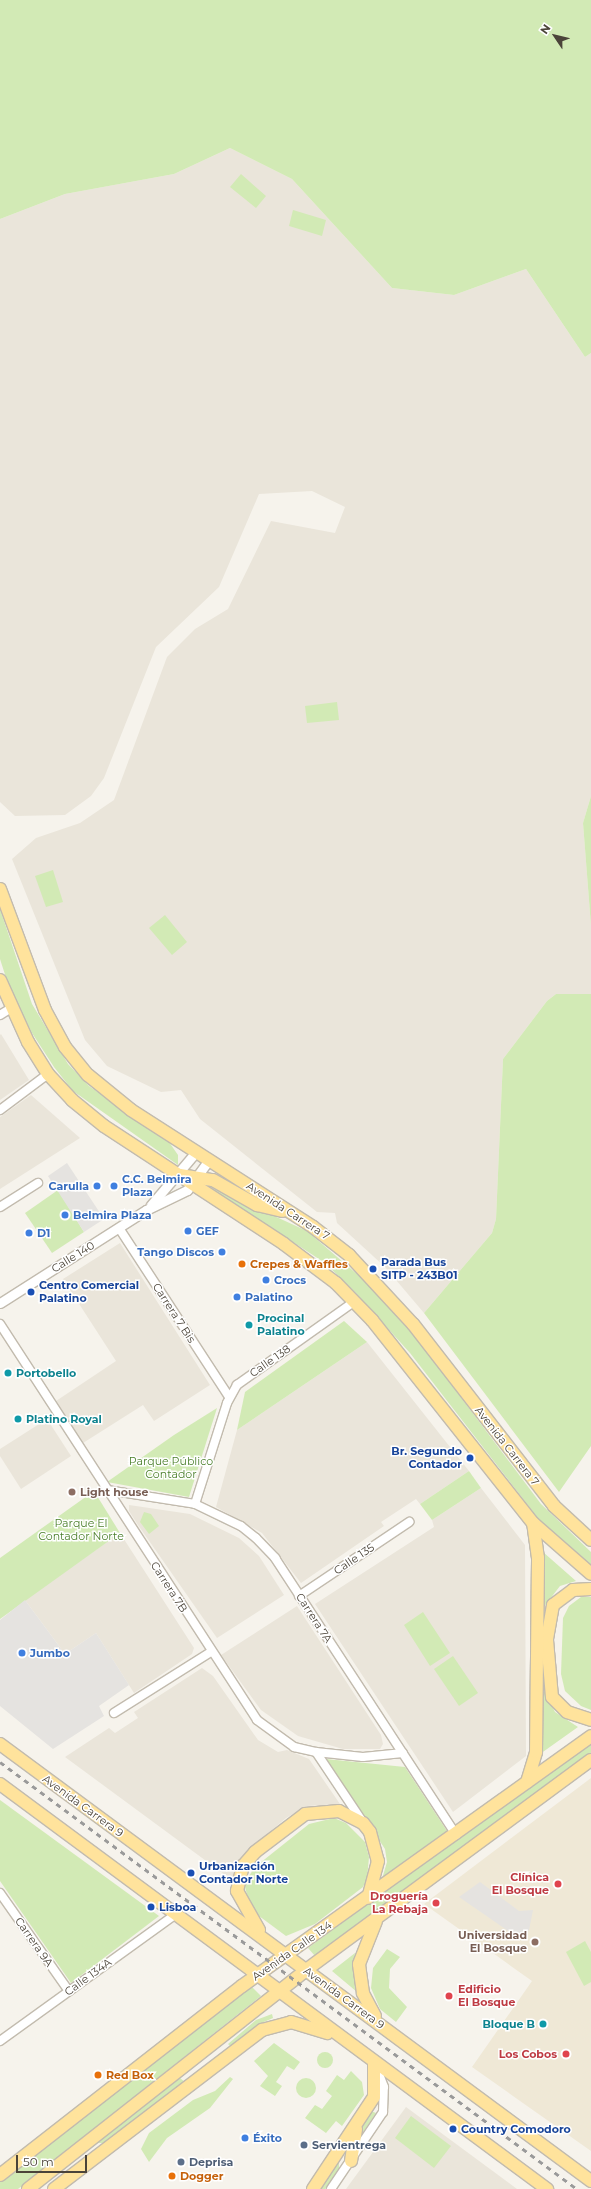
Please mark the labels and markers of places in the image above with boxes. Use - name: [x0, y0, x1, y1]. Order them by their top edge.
- place label: C.C. Belmira Plaza: [122, 1173, 191, 1199]
- place label: Carulla: [49, 1179, 89, 1193]
- marker: Carulla: [92, 1181, 102, 1191]
- marker: C.C. Belmira Plaza: [109, 1181, 119, 1191]
- place label: Belmira Plaza: [73, 1208, 152, 1222]
- marker: Belmira Plaza: [60, 1210, 70, 1220]
- place label: GEF: [196, 1224, 219, 1238]
- place label: D1: [37, 1226, 50, 1240]
- marker: GEF: [183, 1226, 193, 1236]
- marker: D1: [24, 1228, 34, 1238]
- place label: Tango Discos: [137, 1245, 214, 1259]
- marker: Tango Discos: [217, 1247, 227, 1257]
- place label: Parada Bus SITP - 243B01: [381, 1256, 457, 1282]
- place label: Crepes & Waffles: [250, 1257, 348, 1271]
- marker: Crepes & Waffles: [237, 1259, 247, 1269]
- marker: Parada Bus SITP - 243B01: [368, 1264, 378, 1274]
- place label: Crocs: [274, 1273, 306, 1287]
- marker: Crocs: [261, 1275, 271, 1285]
- place label: Centro Comercial Palatino: [39, 1279, 139, 1305]
- marker: Centro Comercial Palatino: [26, 1287, 36, 1297]
- place label: Palatino: [245, 1290, 293, 1304]
- marker: Palatino: [232, 1292, 242, 1302]
- place label: Procinal Palatino: [257, 1312, 305, 1338]
- marker: Procinal Palatino: [244, 1320, 254, 1330]
- place label: Portobello: [16, 1366, 76, 1380]
- marker: Portobello: [3, 1368, 13, 1378]
- place label: Platino Royal: [26, 1412, 102, 1426]
- marker: Platino Royal: [13, 1414, 23, 1424]
- place label: Br. Segundo Contador: [391, 1445, 462, 1471]
- marker: Br. Segundo Contador: [465, 1453, 475, 1463]
- place label: Light house: [80, 1485, 148, 1499]
- marker: Light house: [67, 1487, 77, 1497]
- place label: Jumbo: [30, 1646, 70, 1660]
- marker: Jumbo: [17, 1648, 27, 1658]
- place label: Urbanización Contador Norte: [199, 1860, 288, 1886]
- marker: Urbanización Contador Norte: [186, 1868, 196, 1878]
- place label: Clínica El Bosque: [492, 1871, 549, 1897]
- marker: Clínica El Bosque: [552, 1878, 564, 1890]
- place label: Droguería La Rebaja: [370, 1890, 428, 1916]
- marker: Droguería La Rebaja: [431, 1898, 441, 1908]
- place label: Lisboa: [159, 1900, 196, 1914]
- marker: Lisboa: [146, 1902, 156, 1912]
- place label: Universidad El Bosque: [458, 1929, 527, 1955]
- marker: Universidad El Bosque: [530, 1937, 540, 1947]
- place label: Edificio El Bosque: [458, 1983, 515, 2009]
- marker: Edificio El Bosque: [443, 1990, 455, 2002]
- place label: Bloque B: [482, 2017, 535, 2031]
- marker: Bloque B: [538, 2019, 548, 2029]
- place label: Los Cobos: [499, 2047, 557, 2061]
- marker: Los Cobos: [560, 2048, 572, 2060]
- place label: Red Box: [106, 2068, 154, 2082]
- marker: Red Box: [93, 2070, 103, 2080]
- place label: Country Comodoro: [461, 2122, 571, 2136]
- marker: Country Comodoro: [448, 2124, 458, 2134]
- place label: Éxito: [253, 2131, 282, 2145]
- marker: Éxito: [240, 2133, 250, 2143]
- place label: Servientrega: [312, 2138, 386, 2152]
- marker: Servientrega: [299, 2140, 309, 2150]
- place label: Deprisa: [189, 2155, 233, 2169]
- marker: Deprisa: [176, 2157, 186, 2167]
- place label: Dogger: [180, 2169, 223, 2183]
- marker: Dogger: [167, 2171, 177, 2181]

